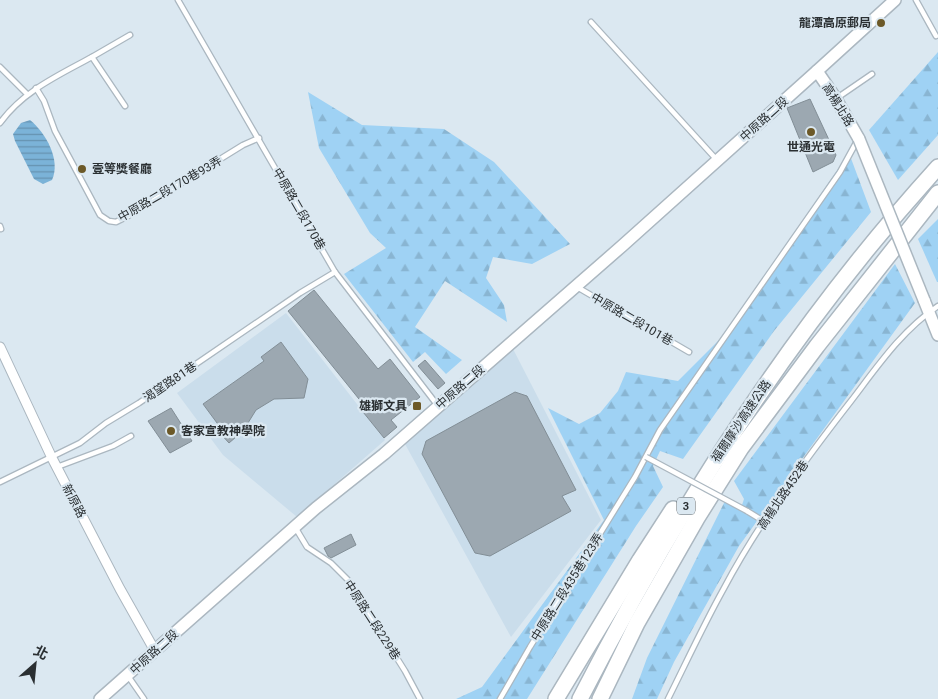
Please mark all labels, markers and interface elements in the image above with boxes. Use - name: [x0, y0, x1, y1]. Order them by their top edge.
- place label: 龍潭高原郵局: [799, 16, 871, 30]
- marker: 龍潭高原郵局: [875, 17, 887, 29]
- street label: 高楊北路: [819, 81, 857, 129]
- street label: 中原路二段: [737, 94, 791, 144]
- marker: 世通光電: [805, 126, 817, 138]
- place label: 世通光電: [787, 140, 835, 154]
- street label: 中原路二段170巷93弄: [116, 154, 224, 224]
- place label: 壹等獎餐廳: [92, 162, 152, 176]
- marker: 壹等獎餐廳: [76, 163, 88, 175]
- street label: 中原路二段170巷: [270, 166, 328, 252]
- street label: 中原路二段101巷: [589, 290, 675, 348]
- street label: 渴望路81巷: [141, 359, 199, 405]
- street label: 中原路二段: [433, 362, 487, 412]
- street label: 福爾摩沙高速公路: [708, 377, 774, 465]
- place label: 雄獅文具: [359, 399, 407, 413]
- marker: 雄獅文具: [411, 400, 423, 412]
- place label: 客家宣教神學院: [181, 424, 265, 438]
- marker: 客家宣教神學院: [165, 425, 177, 437]
- street label: 高楊北路452巷: [755, 458, 811, 532]
- street label: 新原路: [59, 482, 89, 520]
- road number: 3: [677, 498, 695, 514]
- street label: 中原路二段435巷123弄: [528, 531, 606, 643]
- street label: 中原路二段229巷: [341, 578, 403, 662]
- street label: 中原路二段: [127, 627, 181, 677]
- north arrow: [10, 639, 60, 689]
- text: 北: [31, 642, 51, 663]

